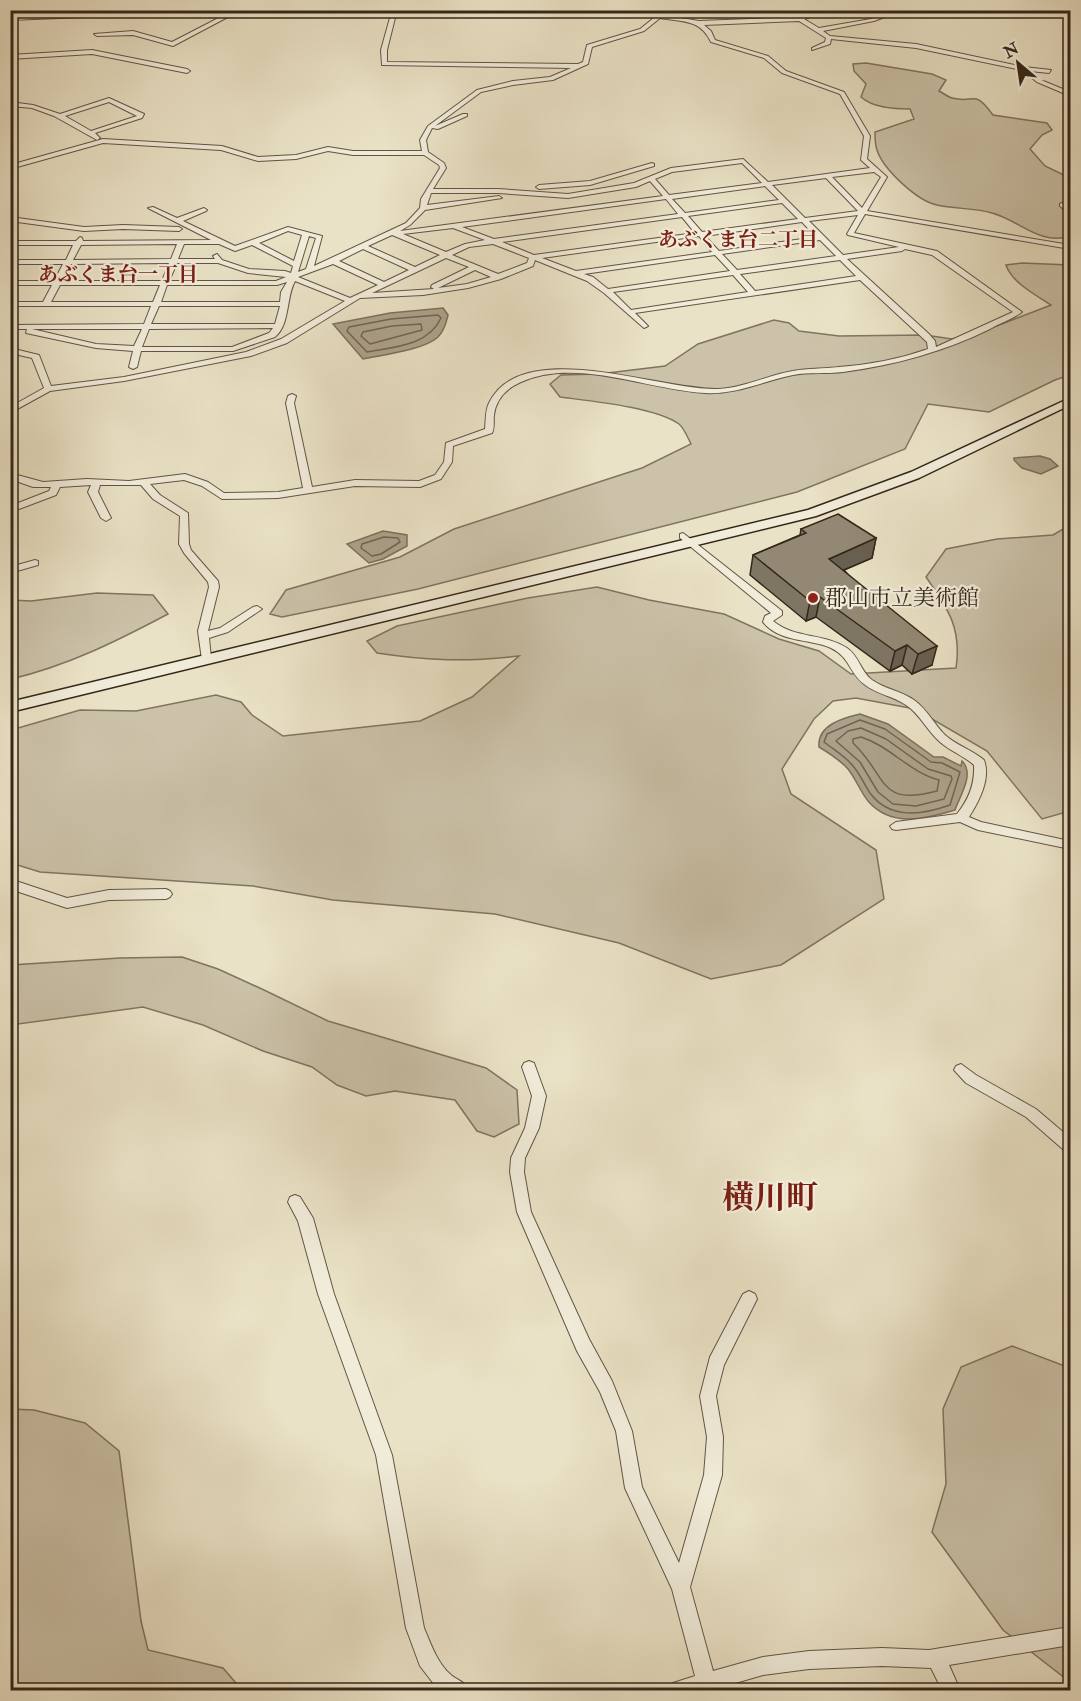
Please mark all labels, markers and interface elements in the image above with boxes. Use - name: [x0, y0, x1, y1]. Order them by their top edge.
- north arrow: [988, 33, 1048, 93]
- text: N: [999, 38, 1023, 63]
- district label: あぶくま台二丁目: [658, 227, 818, 252]
- district label: あぶくま台一丁目: [38, 262, 198, 287]
- place label: 郡山市立美術館: [825, 584, 979, 612]
- marker: 郡山市立美術館: [806, 591, 820, 605]
- district label: 横川町: [722, 1178, 818, 1218]

